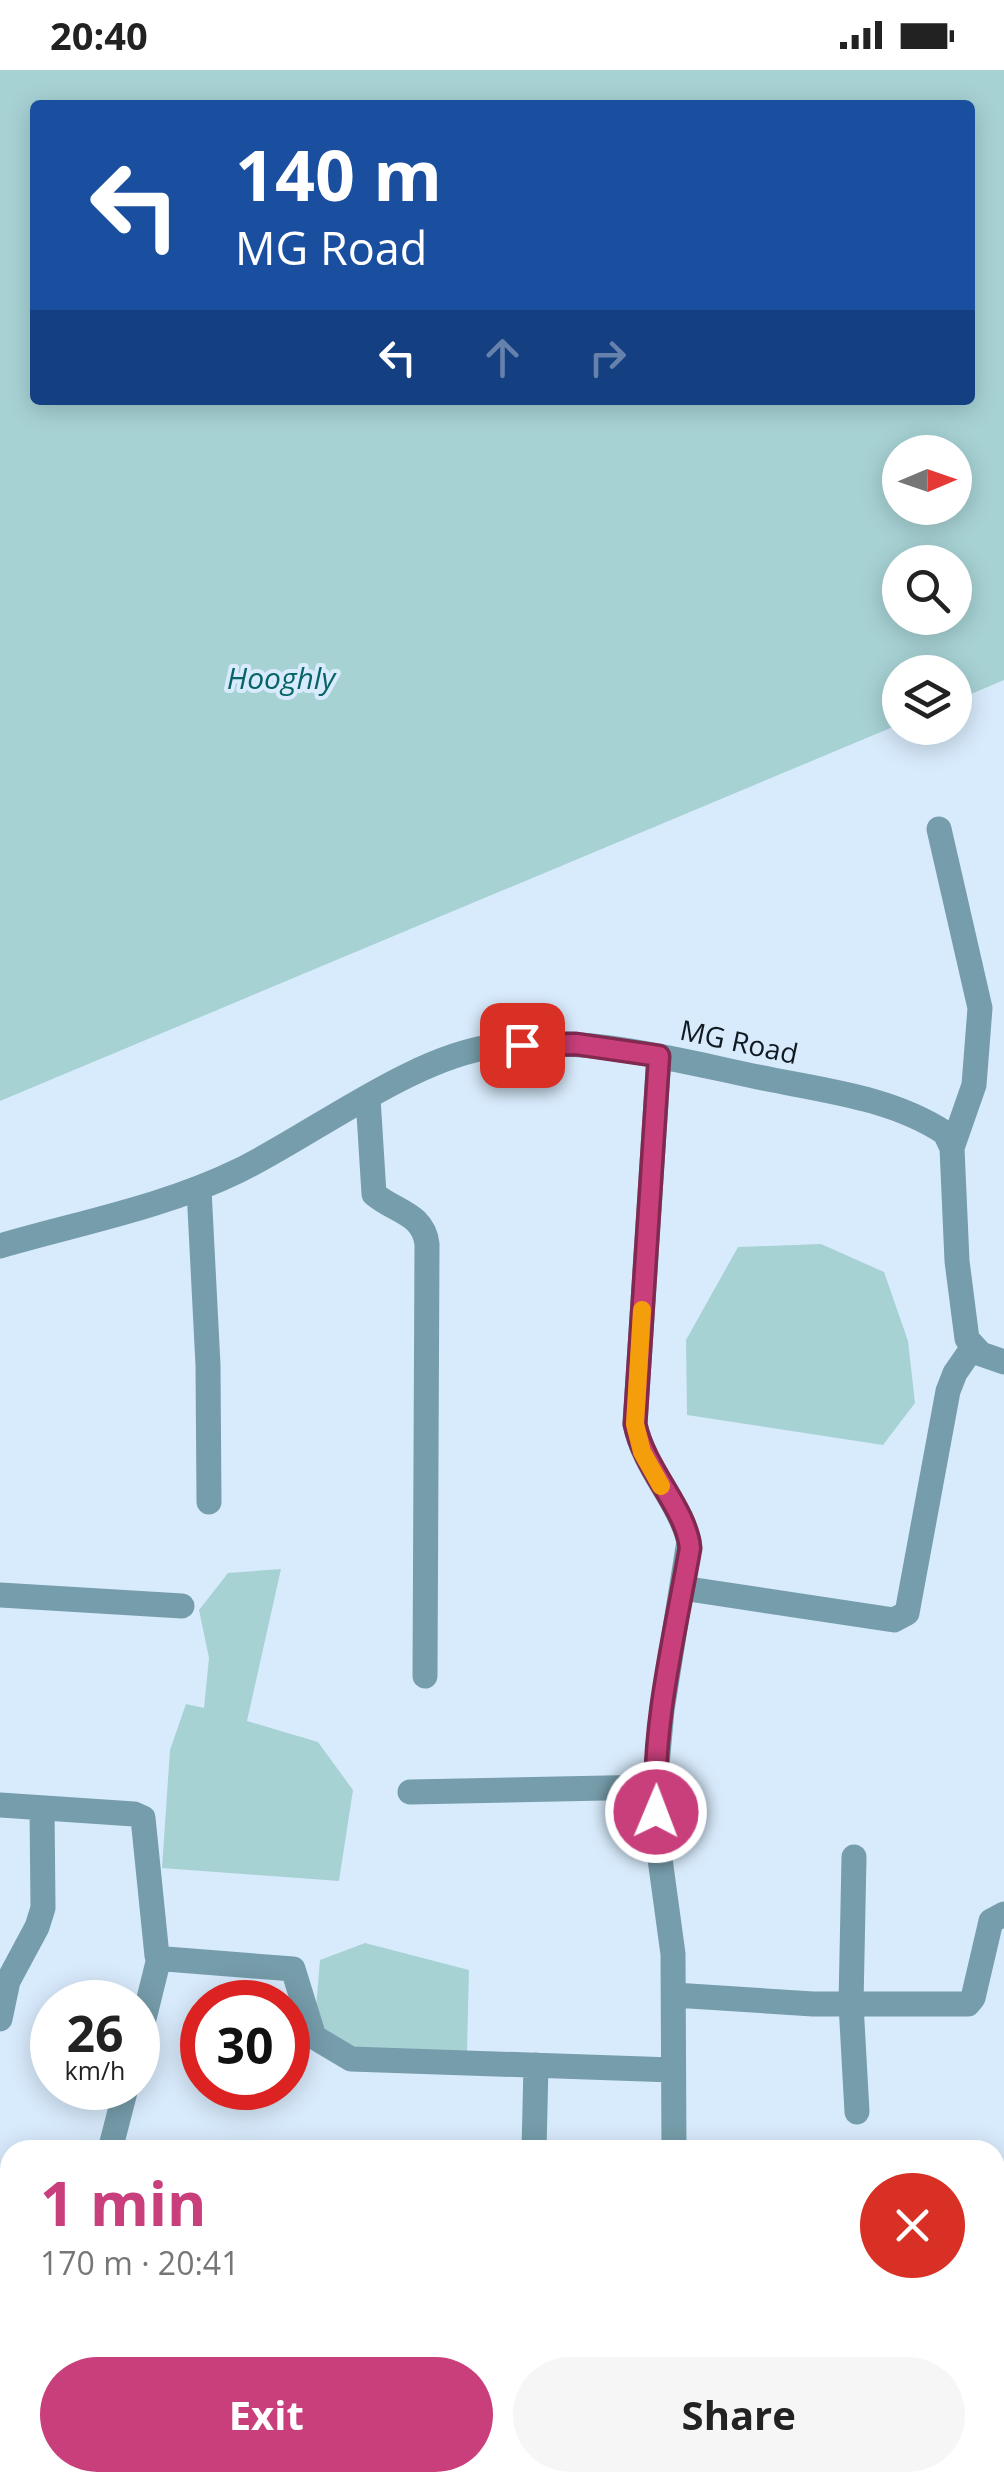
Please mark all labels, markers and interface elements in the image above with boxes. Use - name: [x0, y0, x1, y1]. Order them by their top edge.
- text: 20:40: [50, 9, 148, 61]
- text: 140 m: [235, 126, 442, 222]
- icon: left: [70, 140, 200, 270]
- text: MG Road: [235, 217, 427, 278]
- icon: left: [370, 330, 425, 385]
- icon: ahead: [475, 330, 530, 385]
- icon: right: [580, 330, 635, 385]
- north arrow: [882, 435, 972, 525]
- map controls: [882, 435, 972, 745]
- button: search: [882, 545, 972, 635]
- button: layers: [882, 655, 972, 745]
- water label: Hooghly: [227, 657, 337, 698]
- pin: [480, 1003, 565, 1088]
- street label: MG Road: [677, 1010, 802, 1072]
- icon: arrive: [495, 1018, 550, 1073]
- position arrow: [604, 1760, 708, 1864]
- speed limit sign: 30: [180, 1980, 310, 2110]
- text: 26: [66, 1999, 124, 2067]
- text: km/h: [65, 2053, 125, 2087]
- text: 1 min: [40, 2162, 207, 2244]
- button: close: [860, 2173, 965, 2278]
- text: 170 m · 20:41: [40, 2241, 239, 2284]
- button: Exit: [40, 2357, 493, 2472]
- button: Share: [513, 2357, 965, 2472]

